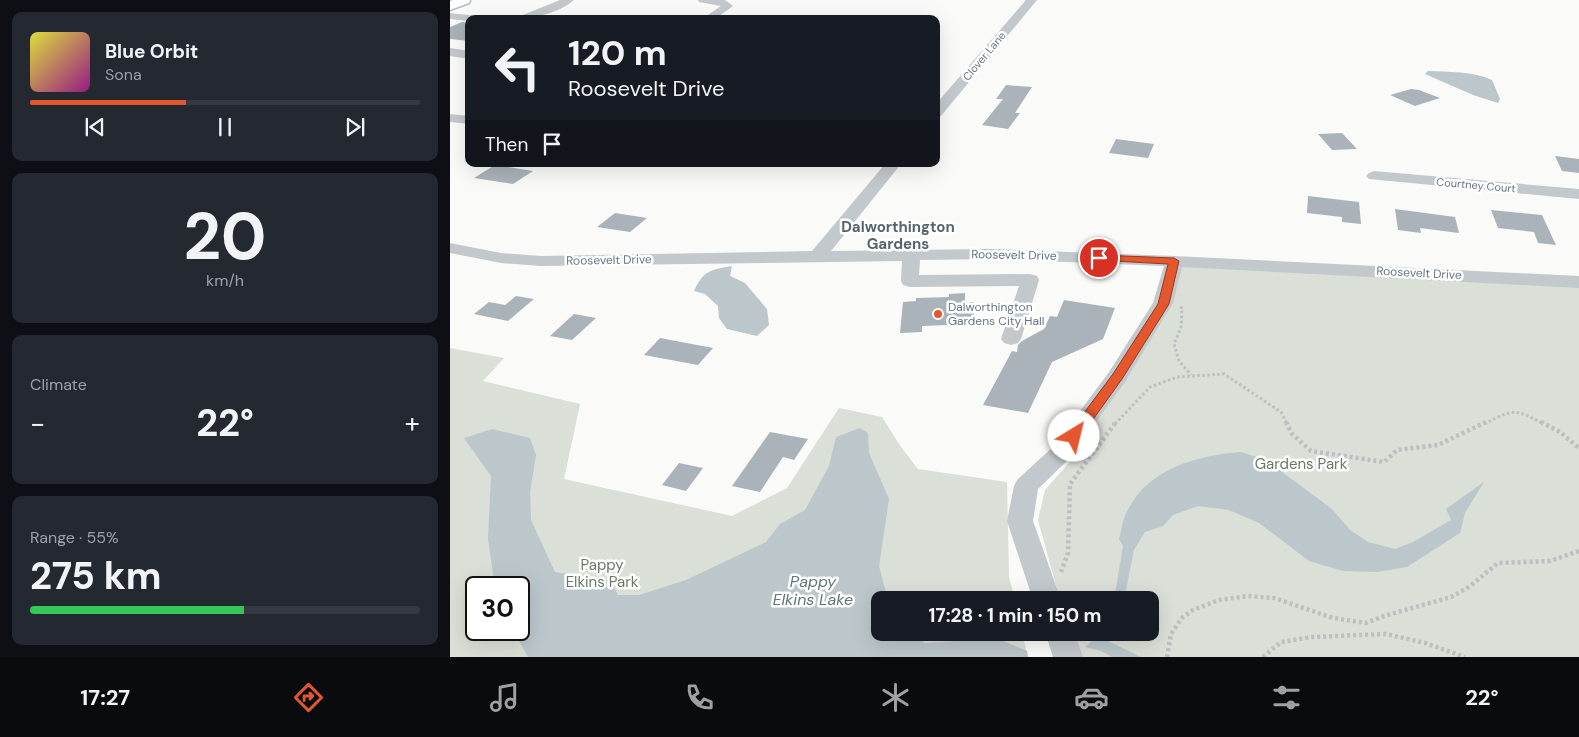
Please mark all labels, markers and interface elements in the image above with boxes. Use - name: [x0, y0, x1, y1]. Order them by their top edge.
- street label: Clover Lane: [959, 29, 1009, 83]
- text: 120 m: [568, 30, 667, 76]
- icon: left: [485, 35, 550, 100]
- text: Blue Orbit: [105, 39, 198, 64]
- text: Sona: [105, 64, 142, 85]
- text: Roosevelt Drive: [568, 74, 725, 103]
- icon: previous: [81, 113, 109, 141]
- icon: pause: [211, 113, 239, 141]
- icon: next: [341, 113, 369, 141]
- icon: arrive: [538, 130, 566, 158]
- text: Then: [485, 132, 528, 157]
- street label: Courtney Court: [1436, 175, 1516, 195]
- text: 20: [184, 195, 267, 279]
- district label: Dalworthington Gardens: [841, 217, 955, 254]
- pin: [1078, 237, 1120, 279]
- icon: arrive: [1085, 244, 1113, 272]
- street label: Roosevelt Drive: [971, 246, 1057, 264]
- street label: Roosevelt Drive: [566, 251, 652, 269]
- street label: Roosevelt Drive: [1376, 263, 1462, 283]
- text: km/h: [206, 270, 244, 291]
- place label: Dalworthington Gardens City Hall: [948, 299, 1044, 329]
- marker: Dalworthington Gardens City Hall: [932, 308, 944, 320]
- text: Climate: [30, 374, 87, 395]
- text: 22°: [196, 398, 254, 448]
- text: −: [30, 405, 45, 442]
- text: +: [405, 405, 420, 442]
- position arrow: [1047, 409, 1099, 461]
- park label: Gardens Park: [1255, 454, 1348, 474]
- text: Range · 55%: [30, 527, 119, 548]
- text: 275 km: [30, 551, 161, 601]
- park label: Pappy Elkins Park: [566, 555, 639, 592]
- water label: Pappy Elkins Lake: [773, 571, 853, 610]
- speed limit sign: 30: [465, 576, 530, 641]
- text: 17:28 · 1 min · 150 m: [929, 603, 1101, 628]
- icon: directions: [291, 680, 326, 715]
- icon: music: [487, 680, 522, 715]
- icon: phone: [682, 680, 717, 715]
- icon: climate: [878, 680, 913, 715]
- icon: car: [1074, 680, 1109, 715]
- icon: filters: [1269, 680, 1304, 715]
- text: 17:27: [80, 683, 130, 712]
- text: 22°: [1465, 683, 1499, 712]

